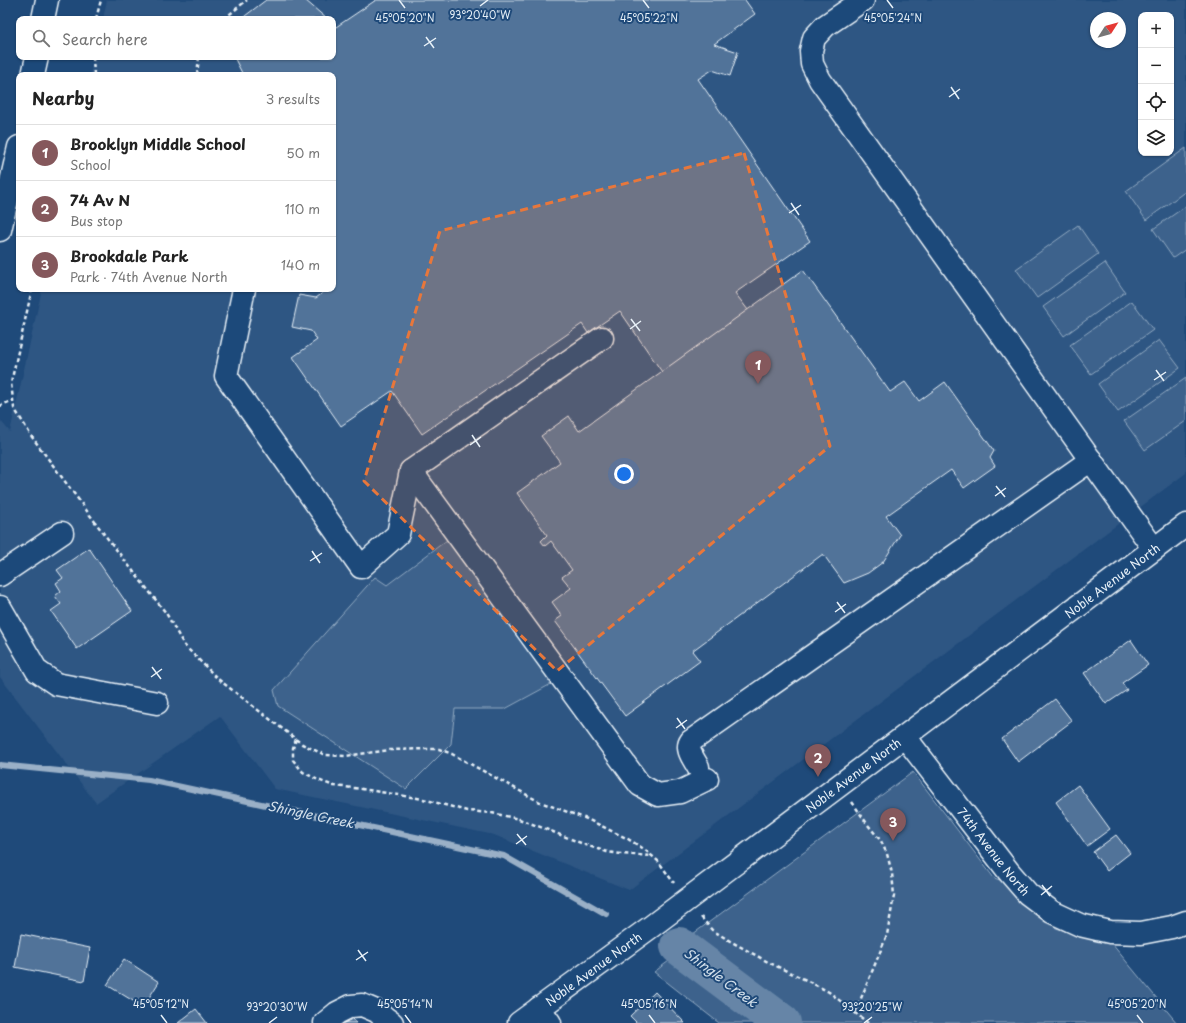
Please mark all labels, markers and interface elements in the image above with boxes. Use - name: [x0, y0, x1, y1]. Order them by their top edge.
- text: 93°20'40"W: [450, 7, 511, 22]
- text: 45°05'20"N: [376, 10, 435, 25]
- text: 45°05'22"N: [620, 10, 678, 25]
- text: 45°05'24"N: [864, 10, 922, 25]
- north arrow: [1090, 12, 1126, 48]
- map controls: [1138, 12, 1174, 156]
- button: +: [1138, 12, 1174, 48]
- search box: [16, 16, 336, 60]
- icon: search: [30, 27, 52, 49]
- text: Search here: [62, 27, 148, 50]
- button: −: [1138, 48, 1174, 84]
- button: locate: [1138, 84, 1174, 120]
- text: Nearby: [32, 85, 94, 111]
- text: 3 results: [266, 89, 320, 108]
- button: layers: [1138, 120, 1174, 156]
- text: Brooklyn Middle School: [70, 132, 246, 155]
- text: 1: [42, 143, 48, 162]
- text: 50 m: [286, 143, 320, 162]
- text: School: [70, 155, 111, 174]
- text: 74 Av N: [70, 188, 130, 211]
- text: 2: [40, 199, 50, 218]
- text: 110 m: [285, 199, 320, 218]
- text: Bus stop: [70, 211, 123, 230]
- text: Brookdale Park: [70, 244, 188, 267]
- text: 3: [41, 255, 49, 274]
- text: 140 m: [281, 255, 320, 274]
- text: Park · 74th Avenue North: [70, 267, 228, 286]
- pin: 1: [745, 351, 771, 384]
- your location: [614, 464, 634, 484]
- street label: Noble Avenue North: [1061, 539, 1164, 622]
- street label: Noble Avenue North: [802, 733, 904, 817]
- pin: 2: [805, 744, 831, 777]
- water label: Shingle Creek: [266, 796, 357, 833]
- street label: 74th Avenue North: [953, 804, 1035, 900]
- pin: 3: [880, 808, 906, 841]
- street label: Noble Avenue North: [542, 928, 645, 1010]
- water label: Shingle Creek: [680, 943, 763, 1012]
- text: 45°05'12"N: [133, 996, 189, 1011]
- text: 45°05'14"N: [377, 996, 433, 1011]
- text: 45°05'16"N: [621, 996, 677, 1011]
- text: 45°05'20"N: [1108, 996, 1167, 1011]
- text: 93°20'30"W: [246, 999, 308, 1014]
- text: 93°20'25"W: [842, 999, 903, 1014]

